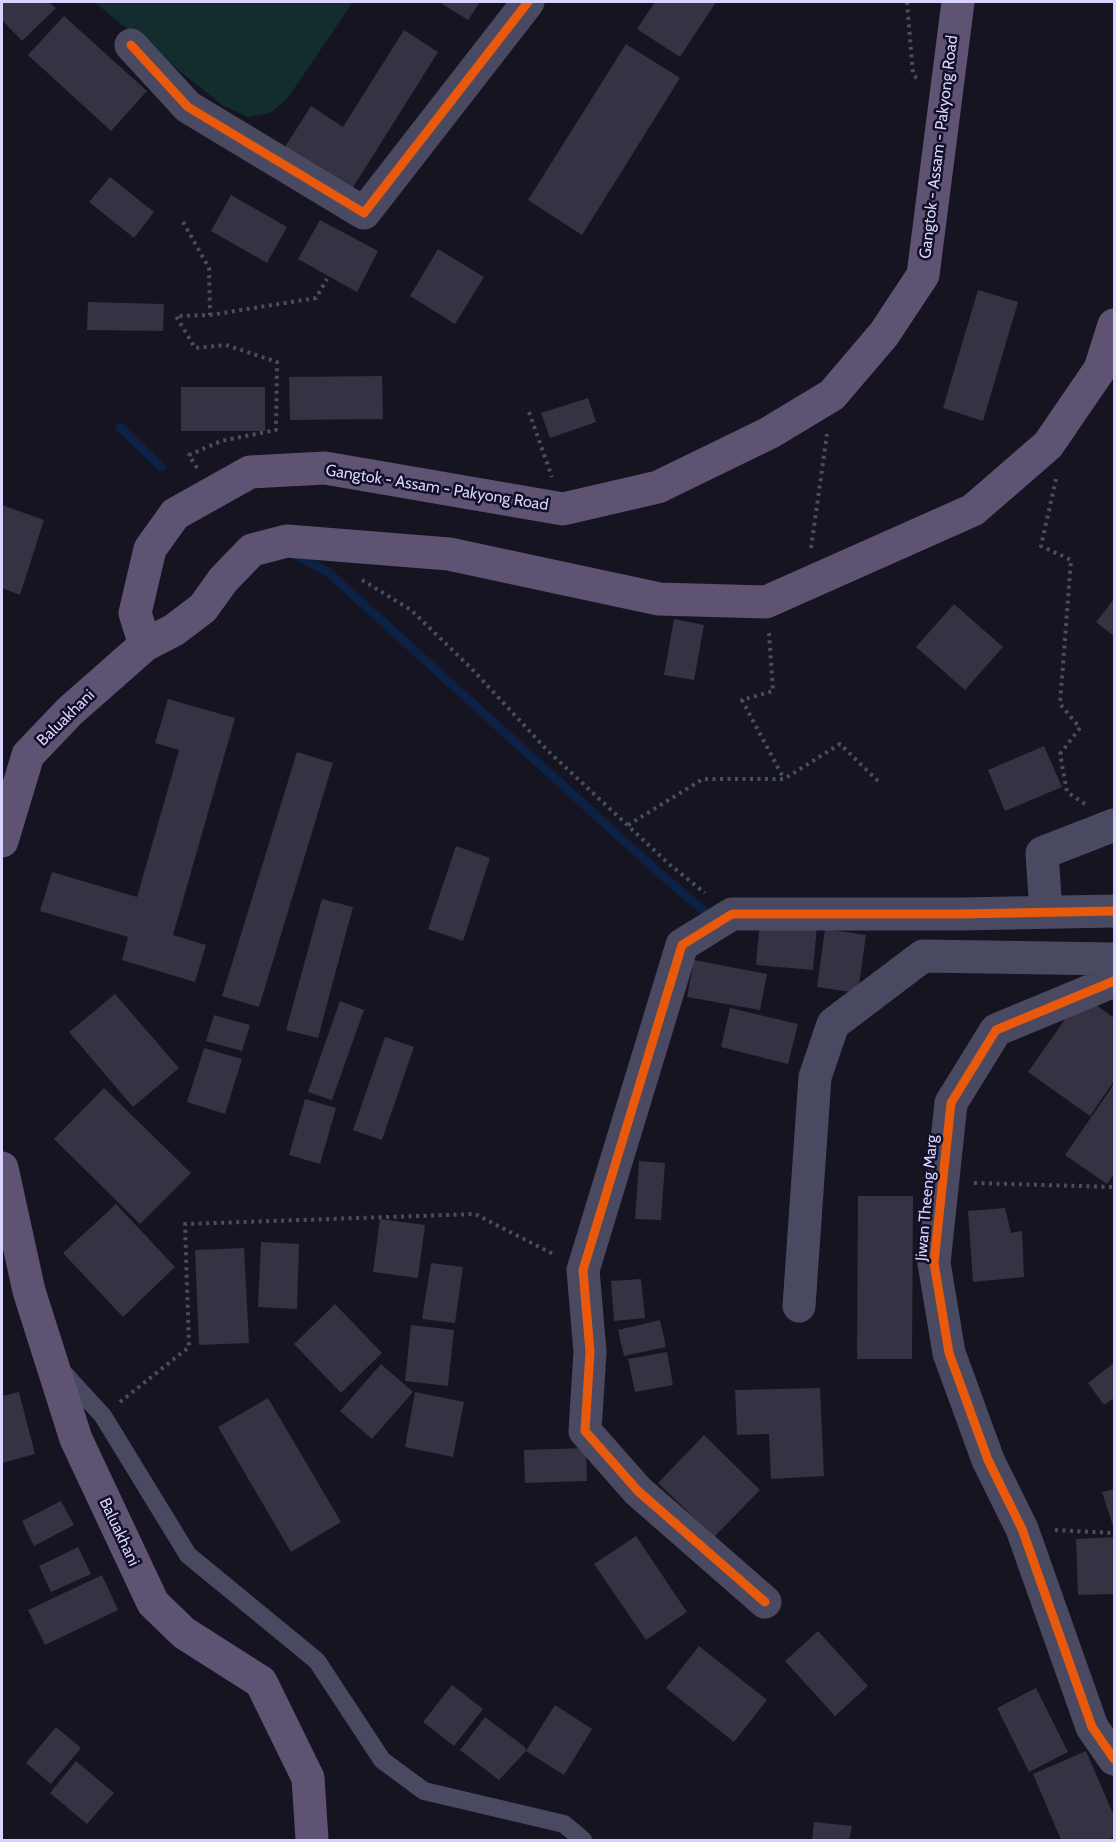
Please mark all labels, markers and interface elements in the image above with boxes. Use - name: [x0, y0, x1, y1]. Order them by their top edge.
- street label: Gangtok - Assam - Pakyong Road: [916, 34, 962, 260]
- street label: Gangtok - Assam - Pakyong Road: [324, 461, 550, 515]
- street label: Baluakhani: [33, 686, 99, 750]
- street label: Jiwan Theeng Marg: [912, 1134, 942, 1262]
- street label: Baluakhani: [95, 1495, 143, 1569]

